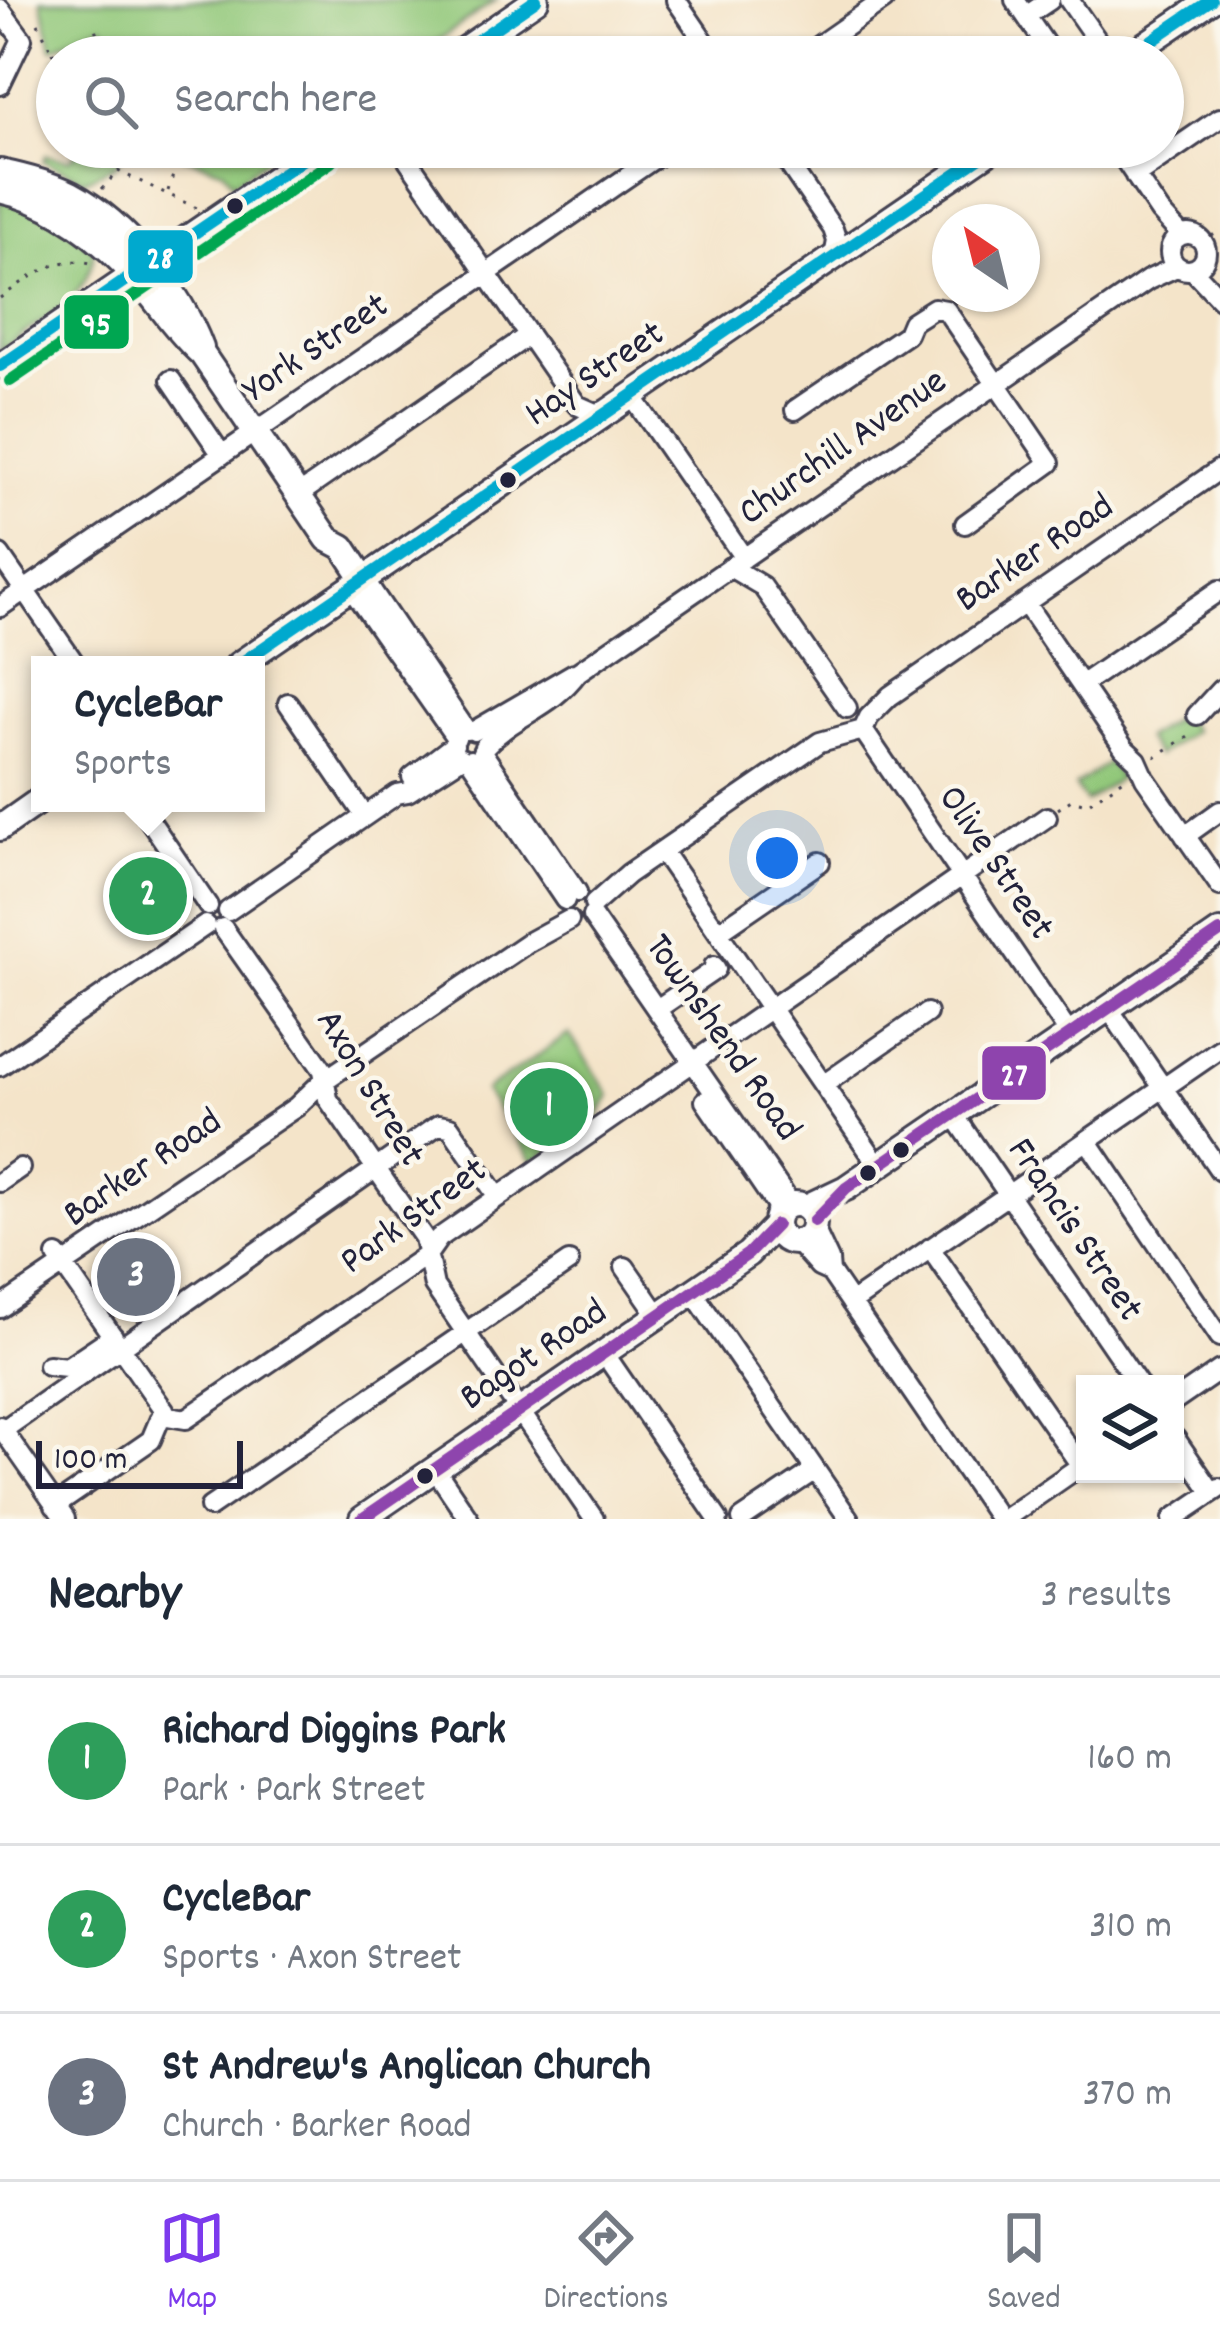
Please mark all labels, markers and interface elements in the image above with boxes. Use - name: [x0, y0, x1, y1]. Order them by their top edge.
- search box: [36, 36, 1184, 168]
- icon: search: [78, 69, 144, 135]
- text: Search here: [174, 70, 377, 134]
- unlabelled marker: [224, 195, 246, 217]
- north arrow: [932, 204, 1040, 312]
- line badge: 28: [126, 228, 195, 285]
- text: 28: [146, 238, 174, 285]
- street label: York Street: [233, 281, 401, 419]
- line badge: 95: [62, 293, 131, 351]
- text: 95: [81, 304, 111, 351]
- street label: Hay Street: [515, 309, 677, 443]
- street label: Churchill Avenue: [729, 357, 959, 541]
- unlabelled marker: [497, 469, 519, 491]
- street label: Barker Road: [946, 482, 1126, 628]
- popup: [31, 656, 265, 812]
- text: CycleBar: [74, 675, 222, 739]
- text: Sports: [74, 739, 172, 794]
- street label: Olive Street: [922, 776, 1066, 952]
- your location: [747, 828, 807, 888]
- pin: 2: [109, 851, 187, 941]
- street label: Townshend Road: [629, 924, 813, 1154]
- street label: Axon Street: [299, 1000, 437, 1178]
- line badge: 27: [980, 1044, 1048, 1102]
- text: 27: [1000, 1055, 1028, 1102]
- pin: 1: [510, 1062, 588, 1152]
- street label: Barker Road: [54, 1097, 234, 1243]
- street label: Francis Street: [991, 1128, 1155, 1334]
- unlabelled marker: [890, 1139, 912, 1161]
- street label: Park Street: [330, 1146, 500, 1290]
- unlabelled marker: [857, 1162, 879, 1184]
- pin: 3: [97, 1232, 175, 1322]
- street label: Bagot Road: [450, 1287, 620, 1427]
- map controls: [1076, 1375, 1184, 1483]
- button: layers: [1076, 1375, 1184, 1483]
- scale bar: [36, 1435, 243, 1488]
- text: 100 m: [54, 1438, 127, 1485]
- unlabelled marker: [414, 1465, 436, 1487]
- text: Nearby: [48, 1561, 181, 1633]
- text: 3 results: [1041, 1570, 1172, 1625]
- text: Richard Diggins Park: [162, 1701, 506, 1765]
- text: 1: [83, 1733, 91, 1788]
- text: 160 m: [1087, 1733, 1172, 1788]
- text: Park · Park Street: [162, 1765, 425, 1820]
- text: CycleBar: [162, 1869, 310, 1933]
- text: 2: [78, 1901, 96, 1956]
- text: 310 m: [1089, 1901, 1172, 1956]
- text: Sports · Axon Street: [162, 1933, 461, 1988]
- text: St Andrew's Anglican Church: [162, 2037, 651, 2101]
- text: 3: [78, 2069, 96, 2124]
- text: 370 m: [1083, 2069, 1172, 2124]
- text: Church · Barker Road: [162, 2101, 471, 2156]
- tab: Map: [159, 2205, 225, 2324]
- tab: Directions: [544, 2205, 669, 2324]
- tab: Saved: [987, 2205, 1061, 2324]

